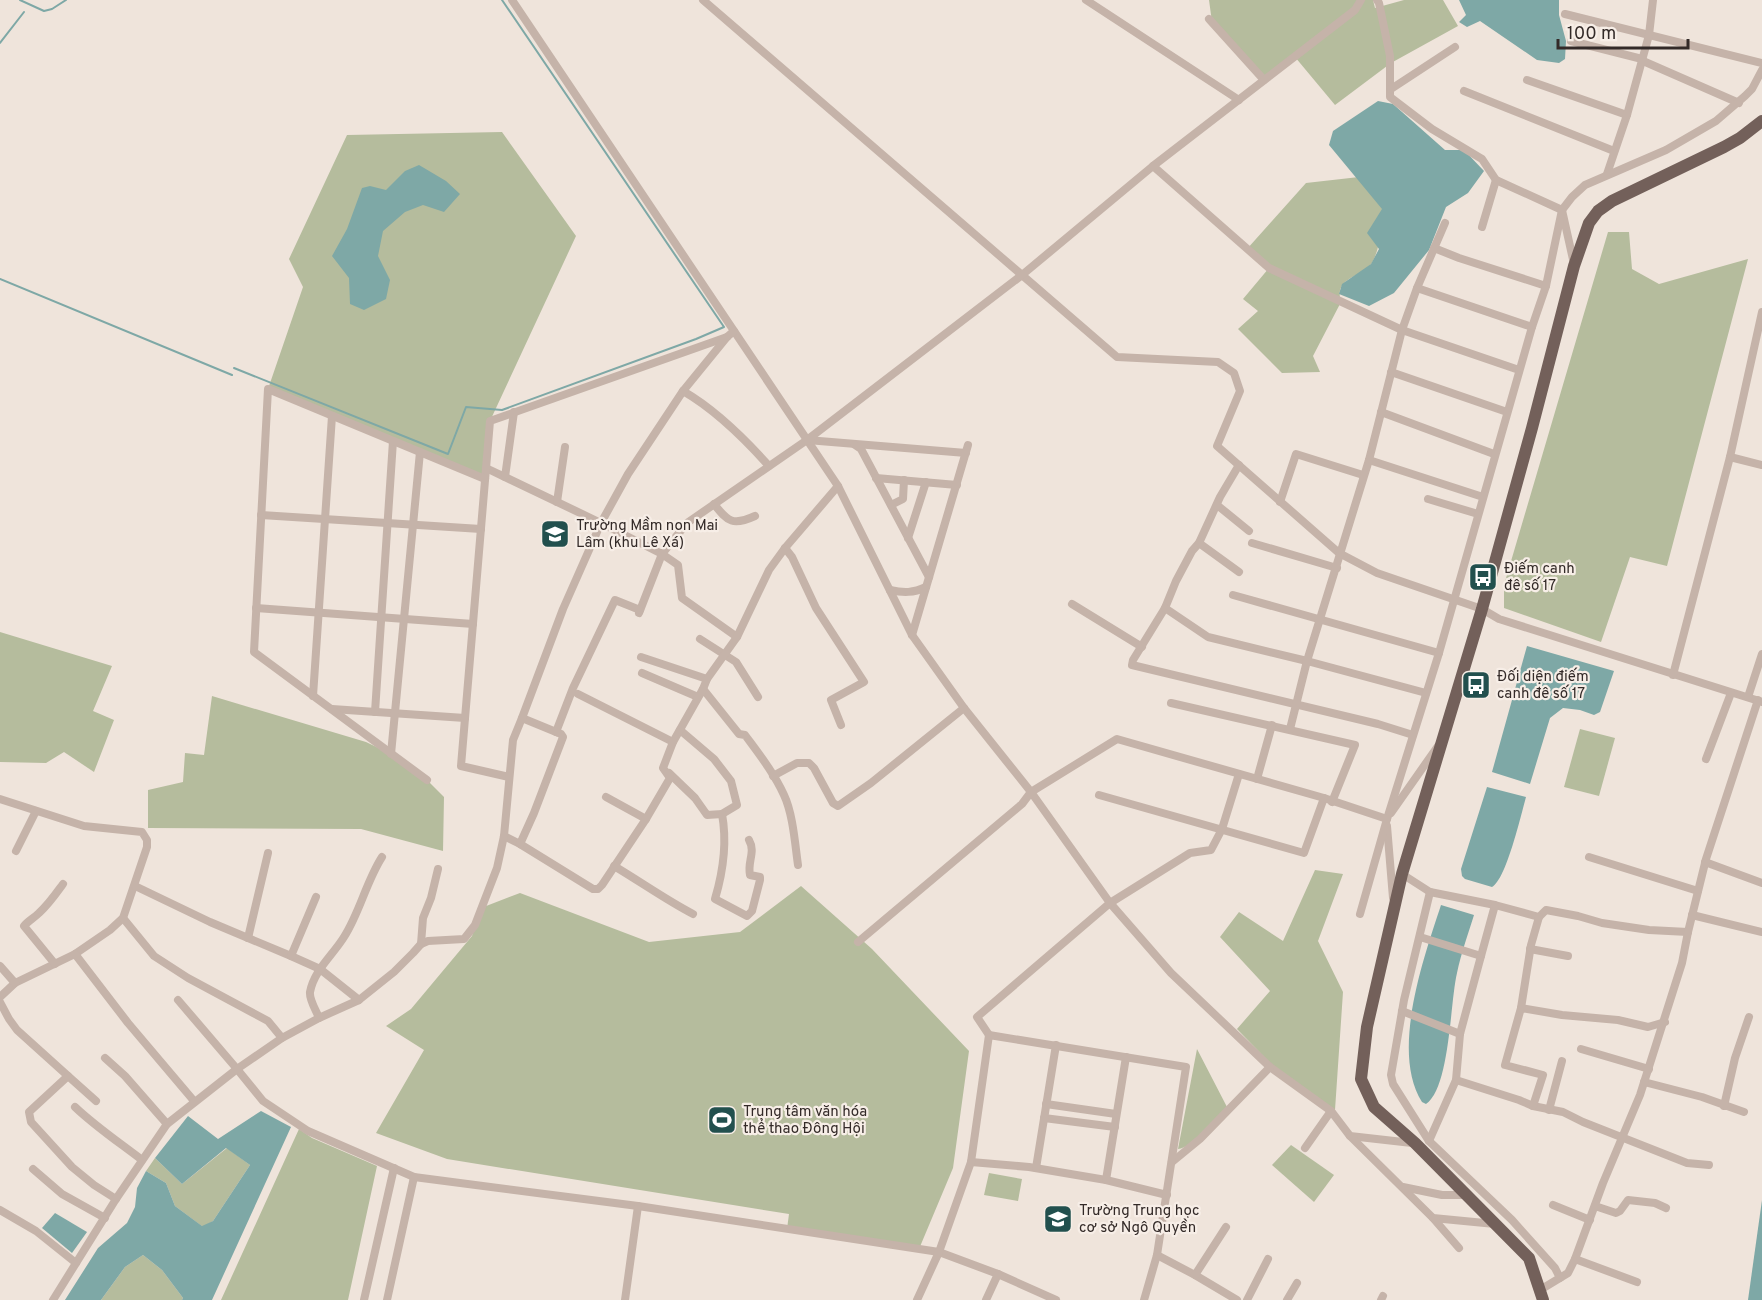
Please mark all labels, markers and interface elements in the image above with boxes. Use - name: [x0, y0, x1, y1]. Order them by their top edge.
- scale bar: [1558, 12, 1688, 50]
- text: 100 m: [1567, 23, 1616, 46]
- place label: Trường Mầm non Mai Lâm (khu Lê Xá): [576, 516, 718, 553]
- school or university icon: Trường Mầm non Mai Lâm (khu Lê Xá): [539, 518, 571, 550]
- place label: Điếm canh đê số 17: [1504, 559, 1575, 596]
- bus stop icon: Điếm canh đê số 17: [1467, 561, 1499, 593]
- place label: Đối diện điếm canh đê số 17: [1497, 667, 1589, 704]
- bus stop icon: Đối diện điếm canh đê số 17: [1460, 669, 1492, 701]
- place label: Trung tâm văn hóa thể thao Đông Hội: [743, 1103, 867, 1139]
- sports icon: Trung tâm văn hóa thể thao Đông Hội: [706, 1104, 738, 1136]
- place label: Trường Trung học cơ sở Ngô Quyền: [1079, 1202, 1200, 1238]
- school or university icon: Trường Trung học cơ sở Ngô Quyền: [1042, 1203, 1074, 1235]

